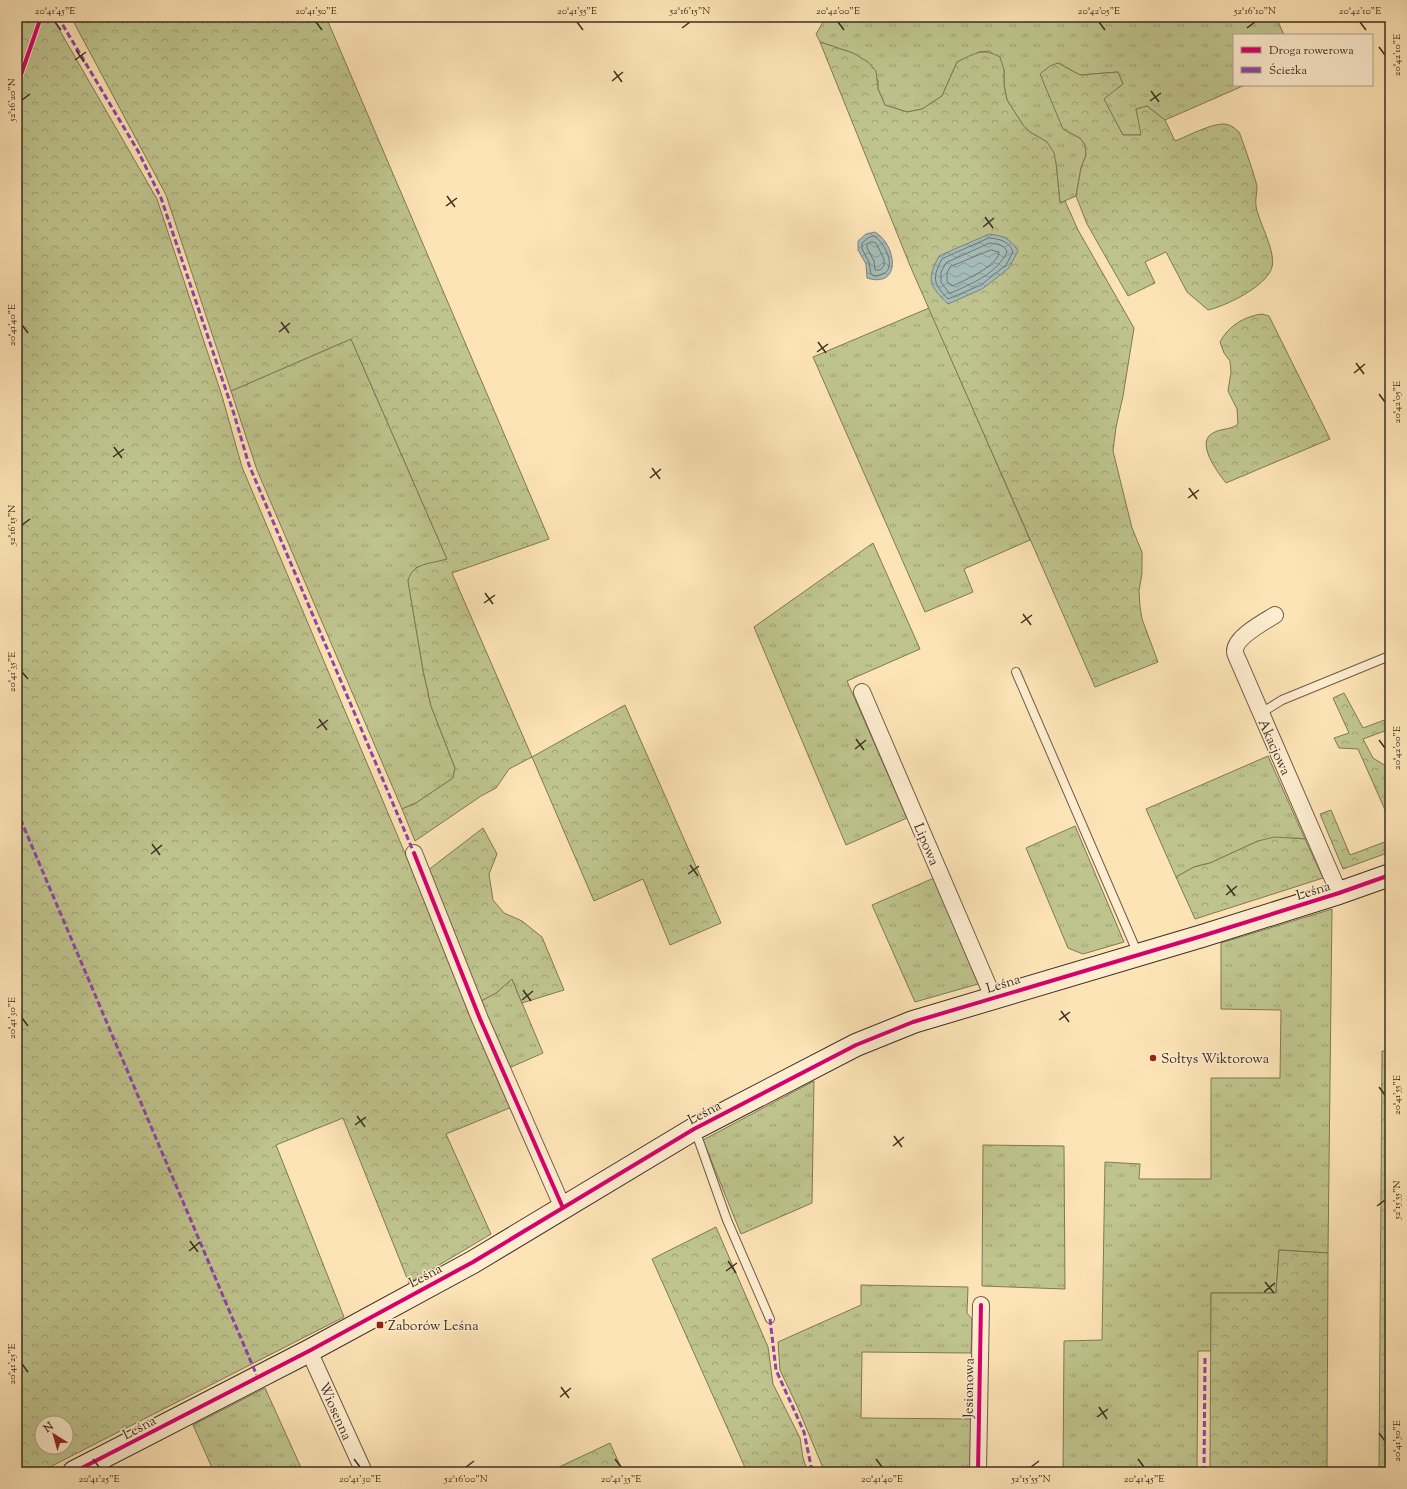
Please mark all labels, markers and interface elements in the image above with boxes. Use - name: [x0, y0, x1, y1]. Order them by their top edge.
- text: 20°41'45"E: [35, 4, 75, 19]
- text: 20°41'50"E: [295, 4, 337, 19]
- text: 20°41'55"E: [557, 4, 597, 19]
- text: 52°16'15"N: [669, 4, 710, 19]
- text: 20°42'00"E: [816, 4, 860, 19]
- text: 20°42'05"E: [1078, 4, 1120, 19]
- text: 52°16'10"N: [1233, 4, 1276, 19]
- text: 20°42'10"E: [1339, 4, 1381, 19]
- legend: [1233, 34, 1373, 86]
- text: 20°42'10"E: [1390, 34, 1405, 76]
- text: Droga rowerowa: [1269, 42, 1354, 60]
- text: Ścieżka: [1269, 62, 1308, 80]
- text: 52°16'20"N: [5, 78, 20, 123]
- text: 20°41'40"E: [5, 304, 20, 346]
- text: 20°42'05"E: [1390, 381, 1405, 423]
- text: 52°16'15"N: [5, 505, 20, 546]
- text: 20°41'35"E: [5, 652, 20, 692]
- street label: Akacjowa: [1252, 717, 1295, 780]
- text: 20°42'00"E: [1390, 726, 1405, 770]
- street label: Lipowa: [907, 820, 943, 870]
- street label: Leśna: [1294, 877, 1334, 907]
- street label: Leśna: [984, 970, 1024, 1000]
- text: 20°41'30"E: [5, 997, 20, 1039]
- place label: Sołtys Wiktorowa: [1161, 1050, 1270, 1070]
- marker: Sołtys Wiktorowa: [1148, 1053, 1158, 1063]
- text: 20°41'55"E: [1390, 1075, 1405, 1115]
- street label: Leśna: [685, 1096, 726, 1131]
- text: 52°15'55"N: [1390, 1180, 1405, 1221]
- street label: Leśna: [406, 1259, 447, 1294]
- place label: Zaborów Leśna: [388, 1317, 479, 1337]
- marker: Zaborów Leśna: [375, 1320, 385, 1330]
- text: 20°41'25"E: [5, 1343, 20, 1385]
- street label: Jesionowa: [959, 1357, 981, 1419]
- street label: Wiosenna: [313, 1380, 356, 1444]
- street label: Leśna: [120, 1411, 161, 1446]
- north arrow: [34, 1415, 74, 1455]
- text: N: [39, 1419, 57, 1437]
- text: 20°41'50"E: [1390, 1420, 1405, 1462]
- text: 20°41'25"E: [78, 1472, 120, 1487]
- text: 20°41'30"E: [339, 1472, 381, 1487]
- text: 52°16'00"N: [443, 1472, 488, 1487]
- text: 20°41'35"E: [601, 1472, 641, 1487]
- text: 20°41'40"E: [861, 1472, 903, 1487]
- text: 52°15'55"N: [1010, 1472, 1051, 1487]
- text: 20°41'45"E: [1124, 1472, 1164, 1487]

